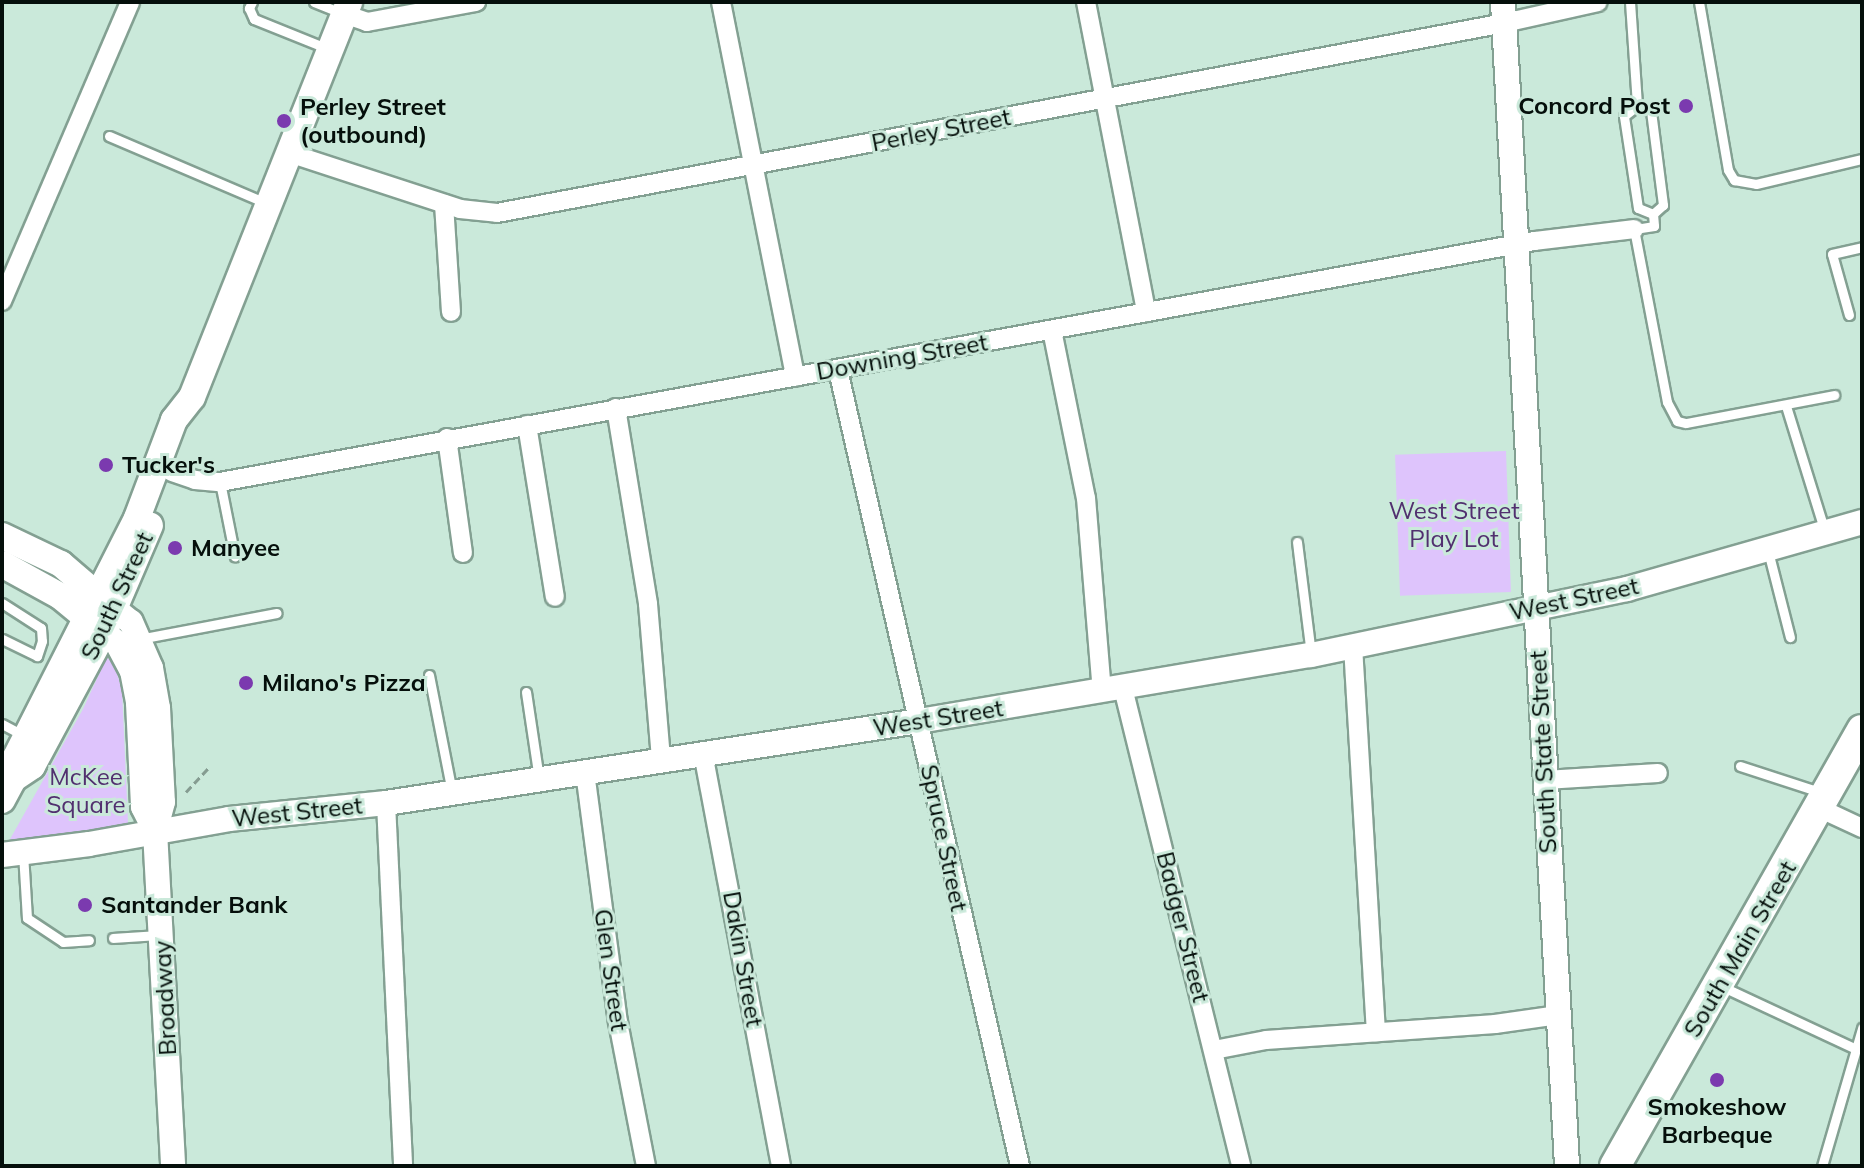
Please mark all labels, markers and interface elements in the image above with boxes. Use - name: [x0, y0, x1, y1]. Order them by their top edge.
- place label: Concord Post: [1518, 92, 1670, 120]
- place label: Perley Street (outbound): [300, 93, 446, 149]
- marker: Concord Post: [1677, 97, 1695, 115]
- street label: Perley Street: [869, 102, 1013, 158]
- marker: Perley Street (outbound): [275, 112, 293, 130]
- street label: Downing Street: [814, 328, 990, 386]
- place label: Tucker's: [122, 451, 215, 479]
- marker: Tucker's: [97, 456, 115, 474]
- park label: West Street Play Lot: [1388, 497, 1520, 553]
- street label: South Street: [75, 528, 159, 664]
- place label: Manyee: [191, 534, 280, 562]
- marker: Manyee: [166, 539, 184, 557]
- street label: West Street: [1507, 571, 1641, 627]
- street label: South State Street: [1523, 650, 1563, 854]
- place label: Milano's Pizza: [262, 669, 426, 697]
- marker: Milano's Pizza: [237, 674, 255, 692]
- street label: West Street: [871, 694, 1005, 742]
- street label: Spruce Street: [914, 762, 974, 914]
- park label: McKee Square: [46, 763, 126, 819]
- street label: West Street: [230, 791, 364, 833]
- street label: Badger Street: [1150, 849, 1216, 1005]
- street label: South Main Street: [1678, 856, 1802, 1042]
- street label: Dakin Street: [717, 889, 769, 1029]
- place label: Santander Bank: [101, 891, 287, 919]
- marker: Santander Bank: [76, 896, 94, 914]
- street label: Glen Street: [588, 907, 634, 1033]
- street label: Broadway: [148, 940, 182, 1056]
- marker: Smokeshow Barbeque: [1708, 1071, 1726, 1089]
- place label: Smokeshow Barbeque: [1647, 1093, 1787, 1149]

